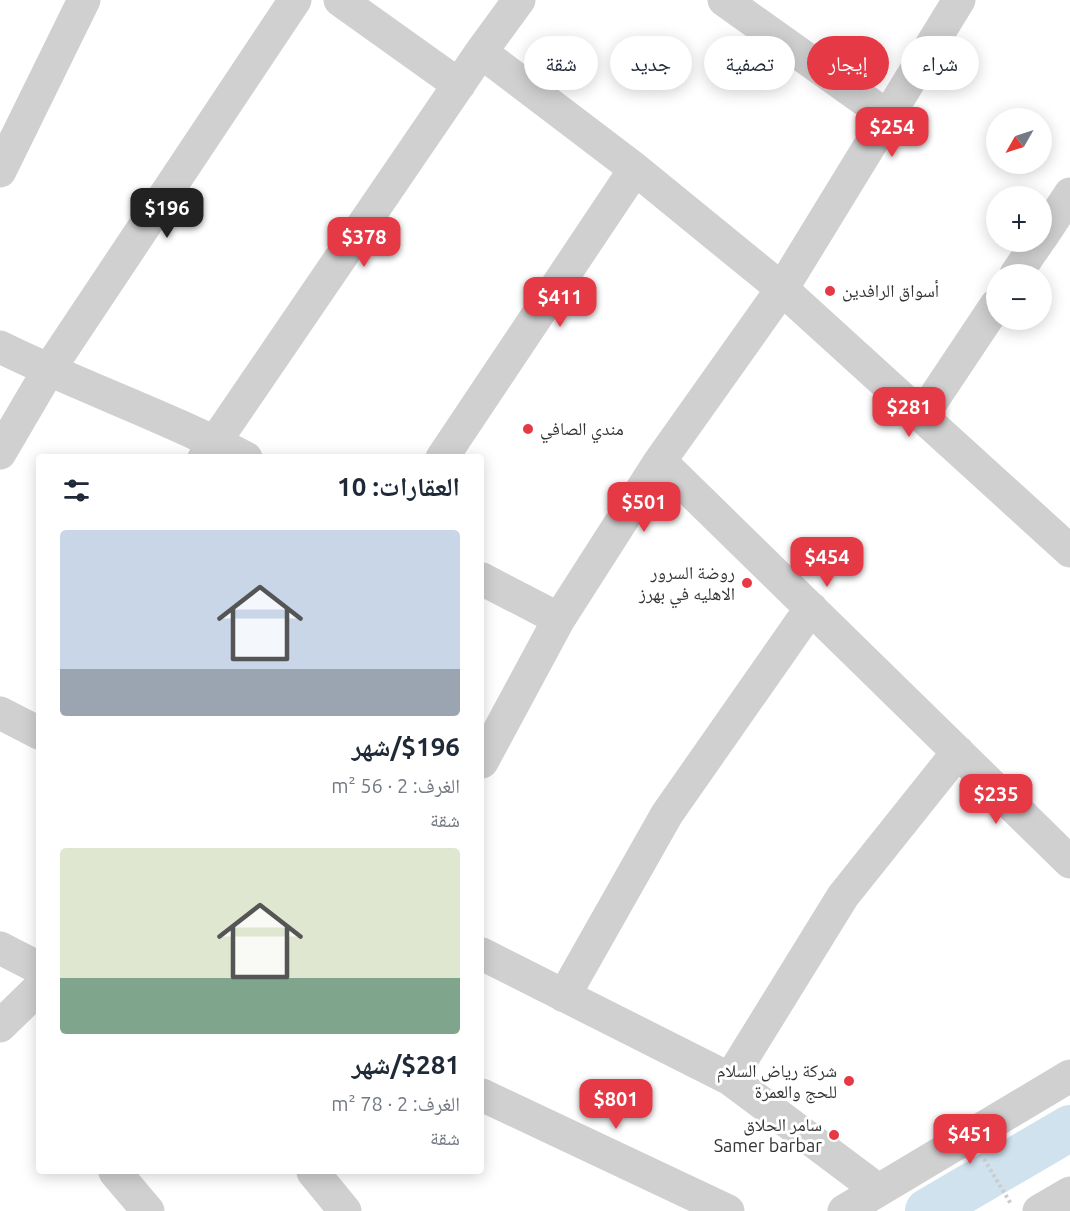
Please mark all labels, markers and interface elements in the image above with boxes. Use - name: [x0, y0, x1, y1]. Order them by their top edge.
- chip: شقة: [524, 36, 598, 90]
- chip: جديد: [610, 36, 692, 90]
- chip: تصفية: [704, 36, 795, 90]
- chip: إيجار: [807, 36, 889, 90]
- chip: شراء: [901, 36, 979, 90]
- pin: $254: [856, 107, 928, 158]
- north arrow: [986, 108, 1052, 174]
- map controls: [986, 108, 1052, 330]
- text: $254: [869, 115, 915, 138]
- button: +: [986, 186, 1052, 252]
- pin: $196: [131, 188, 203, 239]
- text: $196: [144, 196, 190, 219]
- pin: $378: [328, 217, 400, 268]
- text: $378: [341, 225, 387, 248]
- button: −: [986, 264, 1052, 330]
- pin: $411: [524, 277, 596, 328]
- place label: أسواق الرافدين: [842, 280, 939, 302]
- marker: أسواق الرافدين: [823, 284, 837, 298]
- text: $411: [537, 285, 583, 308]
- pin: $281: [873, 387, 945, 438]
- text: $281: [886, 395, 932, 418]
- place label: مندي الصافي: [540, 418, 624, 444]
- marker: مندي الصافي: [521, 422, 535, 436]
- text: العقارات: 10: [337, 472, 460, 501]
- icon: filters: [60, 474, 93, 507]
- pin: $501: [608, 482, 680, 533]
- text: $501: [621, 490, 667, 513]
- pin: $454: [791, 537, 863, 588]
- text: $454: [804, 545, 850, 568]
- place label: روضة السرور الاهليه في بهرز: [638, 562, 735, 609]
- icon: home: [206, 569, 314, 677]
- marker: روضة السرور الاهليه في بهرز: [740, 576, 754, 590]
- text: $196/شهر: [352, 732, 460, 761]
- text: الغرف: 2 · 56 m²: [331, 774, 460, 797]
- pin: $235: [960, 774, 1032, 825]
- text: $235: [973, 782, 1019, 805]
- text: شقة: [430, 808, 460, 831]
- icon: home: [206, 887, 314, 995]
- text: $281/شهر: [352, 1050, 460, 1079]
- place label: شركة رياض السلام للحج والعمرة: [717, 1060, 837, 1104]
- marker: شركة رياض السلام للحج والعمرة: [842, 1074, 856, 1088]
- pin: $801: [580, 1079, 652, 1130]
- text: $801: [593, 1087, 639, 1110]
- text: الغرف: 2 · 78 m²: [331, 1092, 460, 1115]
- place label: سامر الحلاق Samer barbar: [714, 1114, 822, 1155]
- pin: $451: [934, 1114, 1006, 1165]
- text: $451: [947, 1122, 993, 1145]
- text: شقة: [430, 1126, 460, 1149]
- marker: سامر الحلاق Samer barbar: [827, 1128, 841, 1142]

